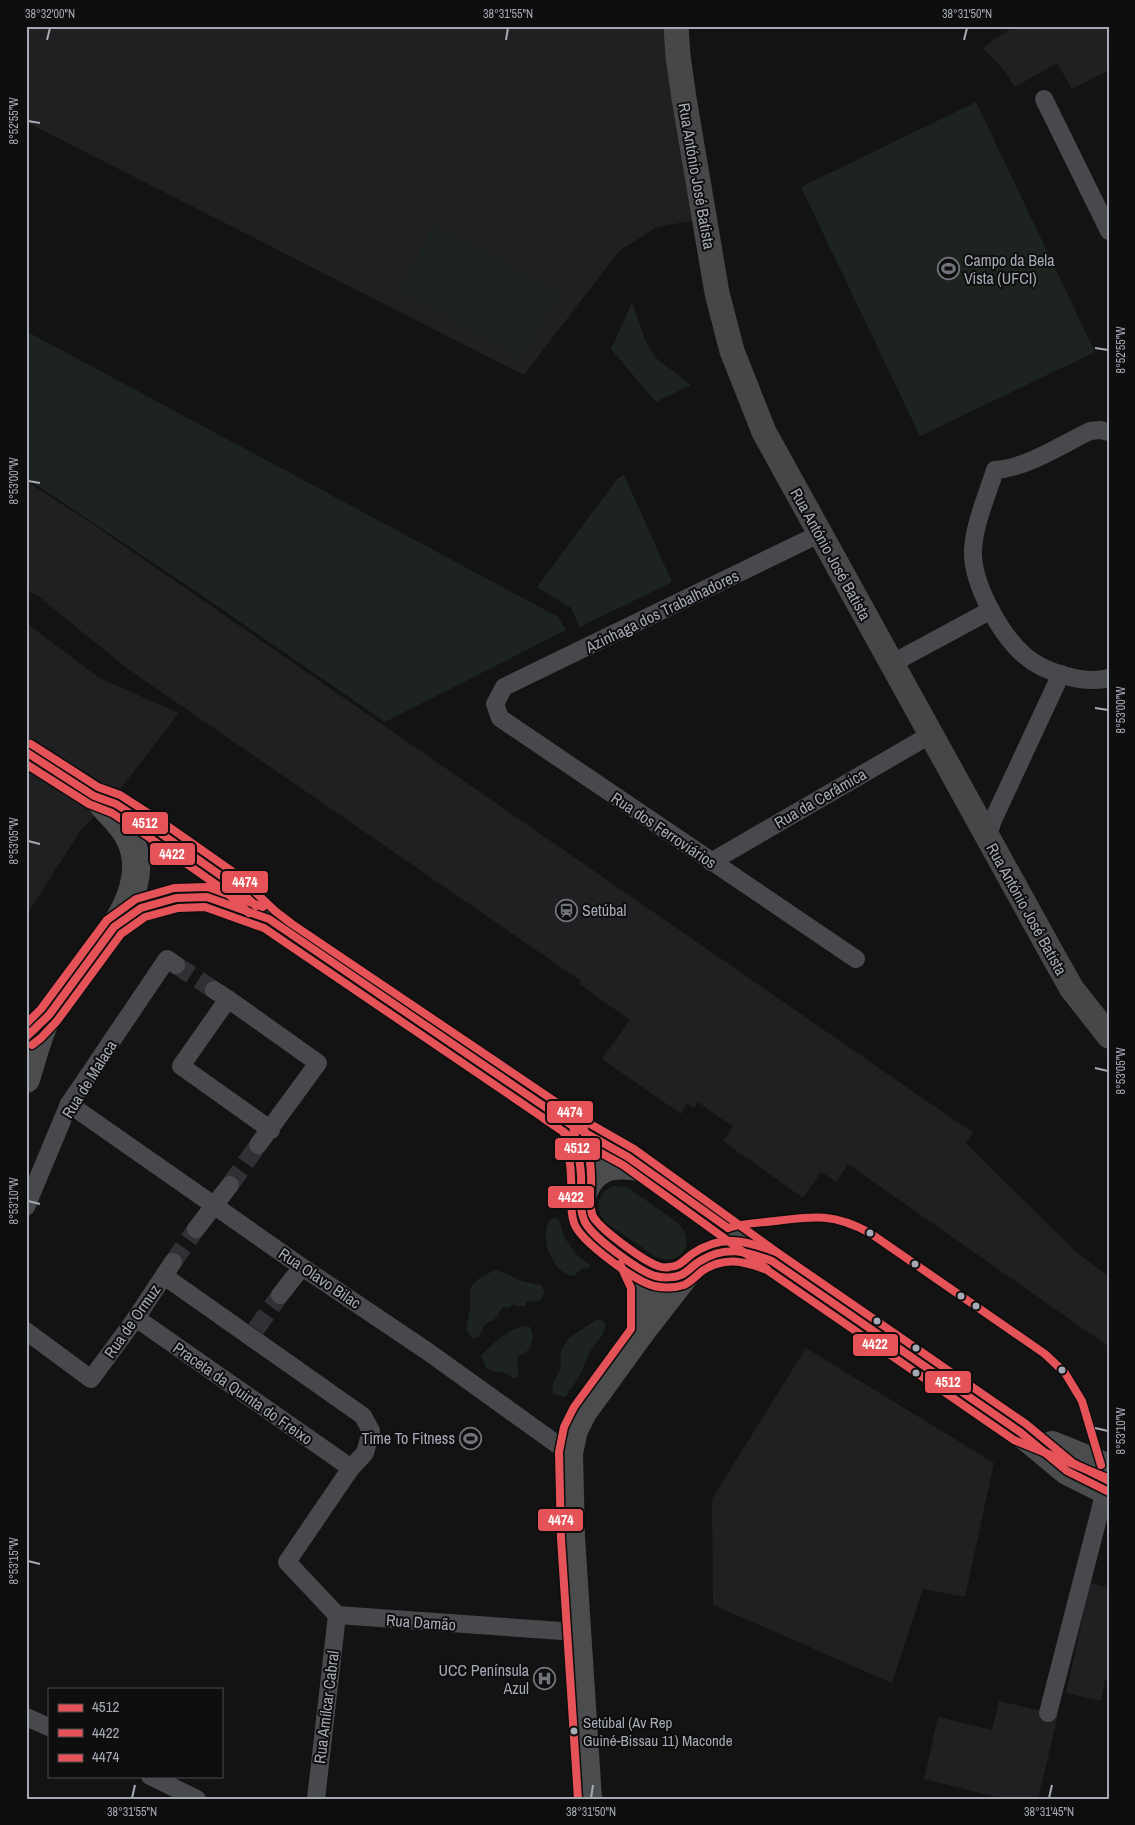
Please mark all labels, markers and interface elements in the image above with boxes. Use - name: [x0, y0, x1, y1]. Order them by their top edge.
- text: 38°32'00"N: [25, 6, 75, 22]
- text: 38°31'55"N: [483, 6, 533, 22]
- text: 38°31'50"N: [942, 6, 992, 22]
- text: 8°52'55"W: [6, 97, 22, 144]
- street label: Rua António José Batista: [673, 101, 721, 252]
- place label: Campo da Bela Vista (UFCI): [964, 249, 1055, 289]
- sports icon: Campo da Bela Vista (UFCI): [936, 257, 960, 281]
- text: 8°52'55"W: [1113, 326, 1129, 373]
- text: 8°53'00"W: [6, 457, 22, 504]
- street label: Rua António José Batista: [785, 484, 877, 625]
- street label: Azinhaga dos Trabalhadores: [581, 564, 742, 658]
- text: 8°53'00"W: [1113, 686, 1129, 733]
- street label: Rua da Cerâmica: [770, 762, 871, 833]
- street label: Rua dos Ferroviários: [607, 787, 721, 873]
- line badge: 4512: [121, 811, 169, 835]
- text: 4512: [132, 814, 158, 832]
- text: 8°53'05"W: [6, 817, 22, 864]
- street label: Rua António José Batista: [981, 839, 1073, 980]
- line badge: 4422: [149, 842, 196, 866]
- text: 4422: [159, 845, 185, 863]
- line badge: 4474: [221, 870, 269, 894]
- text: 4474: [232, 873, 258, 891]
- station icon: Setúbal: [554, 898, 578, 922]
- place label: Setúbal: [582, 899, 627, 921]
- street label: Rua de Malaca: [56, 1035, 122, 1122]
- text: 8°53'05"W: [1113, 1047, 1129, 1094]
- line badge: 4474: [546, 1100, 594, 1124]
- text: 4474: [557, 1103, 583, 1121]
- line badge: 4512: [554, 1137, 601, 1161]
- text: 4512: [564, 1139, 590, 1157]
- text: 8°53'10"W: [6, 1177, 22, 1224]
- line badge: 4422: [547, 1185, 595, 1209]
- text: 4422: [558, 1188, 584, 1206]
- unlabelled marker: [865, 1228, 875, 1238]
- street label: Rua Olavo Bilac: [275, 1242, 366, 1314]
- unlabelled marker: [910, 1259, 920, 1269]
- street label: Rua de Ormuz: [99, 1279, 166, 1362]
- unlabelled marker: [956, 1291, 966, 1301]
- unlabelled marker: [971, 1301, 981, 1311]
- unlabelled marker: [872, 1316, 882, 1326]
- line badge: 4422: [852, 1333, 899, 1357]
- text: 4422: [862, 1335, 888, 1353]
- street label: Praceta da Quinta do Freixo: [169, 1337, 317, 1449]
- unlabelled marker: [911, 1343, 921, 1353]
- unlabelled marker: [1057, 1365, 1067, 1375]
- unlabelled marker: [911, 1368, 921, 1378]
- line badge: 4512: [924, 1370, 972, 1394]
- text: 4512: [935, 1373, 961, 1391]
- text: 8°53'10"W: [1113, 1407, 1129, 1454]
- sports icon: Time To Fitness: [459, 1426, 483, 1450]
- place label: Time To Fitness: [361, 1427, 455, 1449]
- line badge: 4474: [537, 1508, 584, 1532]
- text: 4474: [548, 1511, 574, 1529]
- text: 8°53'15"W: [6, 1537, 22, 1584]
- street label: Rua Damão: [385, 1609, 457, 1635]
- street label: Rua Amílcar Cabral: [308, 1649, 344, 1765]
- place label: UCC Península Azul: [439, 1659, 530, 1699]
- hospital icon: UCC Península Azul: [533, 1667, 557, 1691]
- legend: [48, 1688, 222, 1778]
- text: 4512: [92, 1696, 120, 1717]
- place label: Setúbal (Av Rep Guiné-Bissau 11) Maconde: [583, 1712, 733, 1751]
- text: 4422: [92, 1722, 120, 1743]
- marker: Setúbal (Av Rep Guiné-Bissau 11) Maconde: [569, 1726, 579, 1736]
- text: 4474: [92, 1746, 120, 1767]
- text: 38°31'55"N: [107, 1804, 157, 1820]
- text: 38°31'50"N: [566, 1804, 616, 1820]
- text: 38°31'45"N: [1024, 1804, 1074, 1820]

